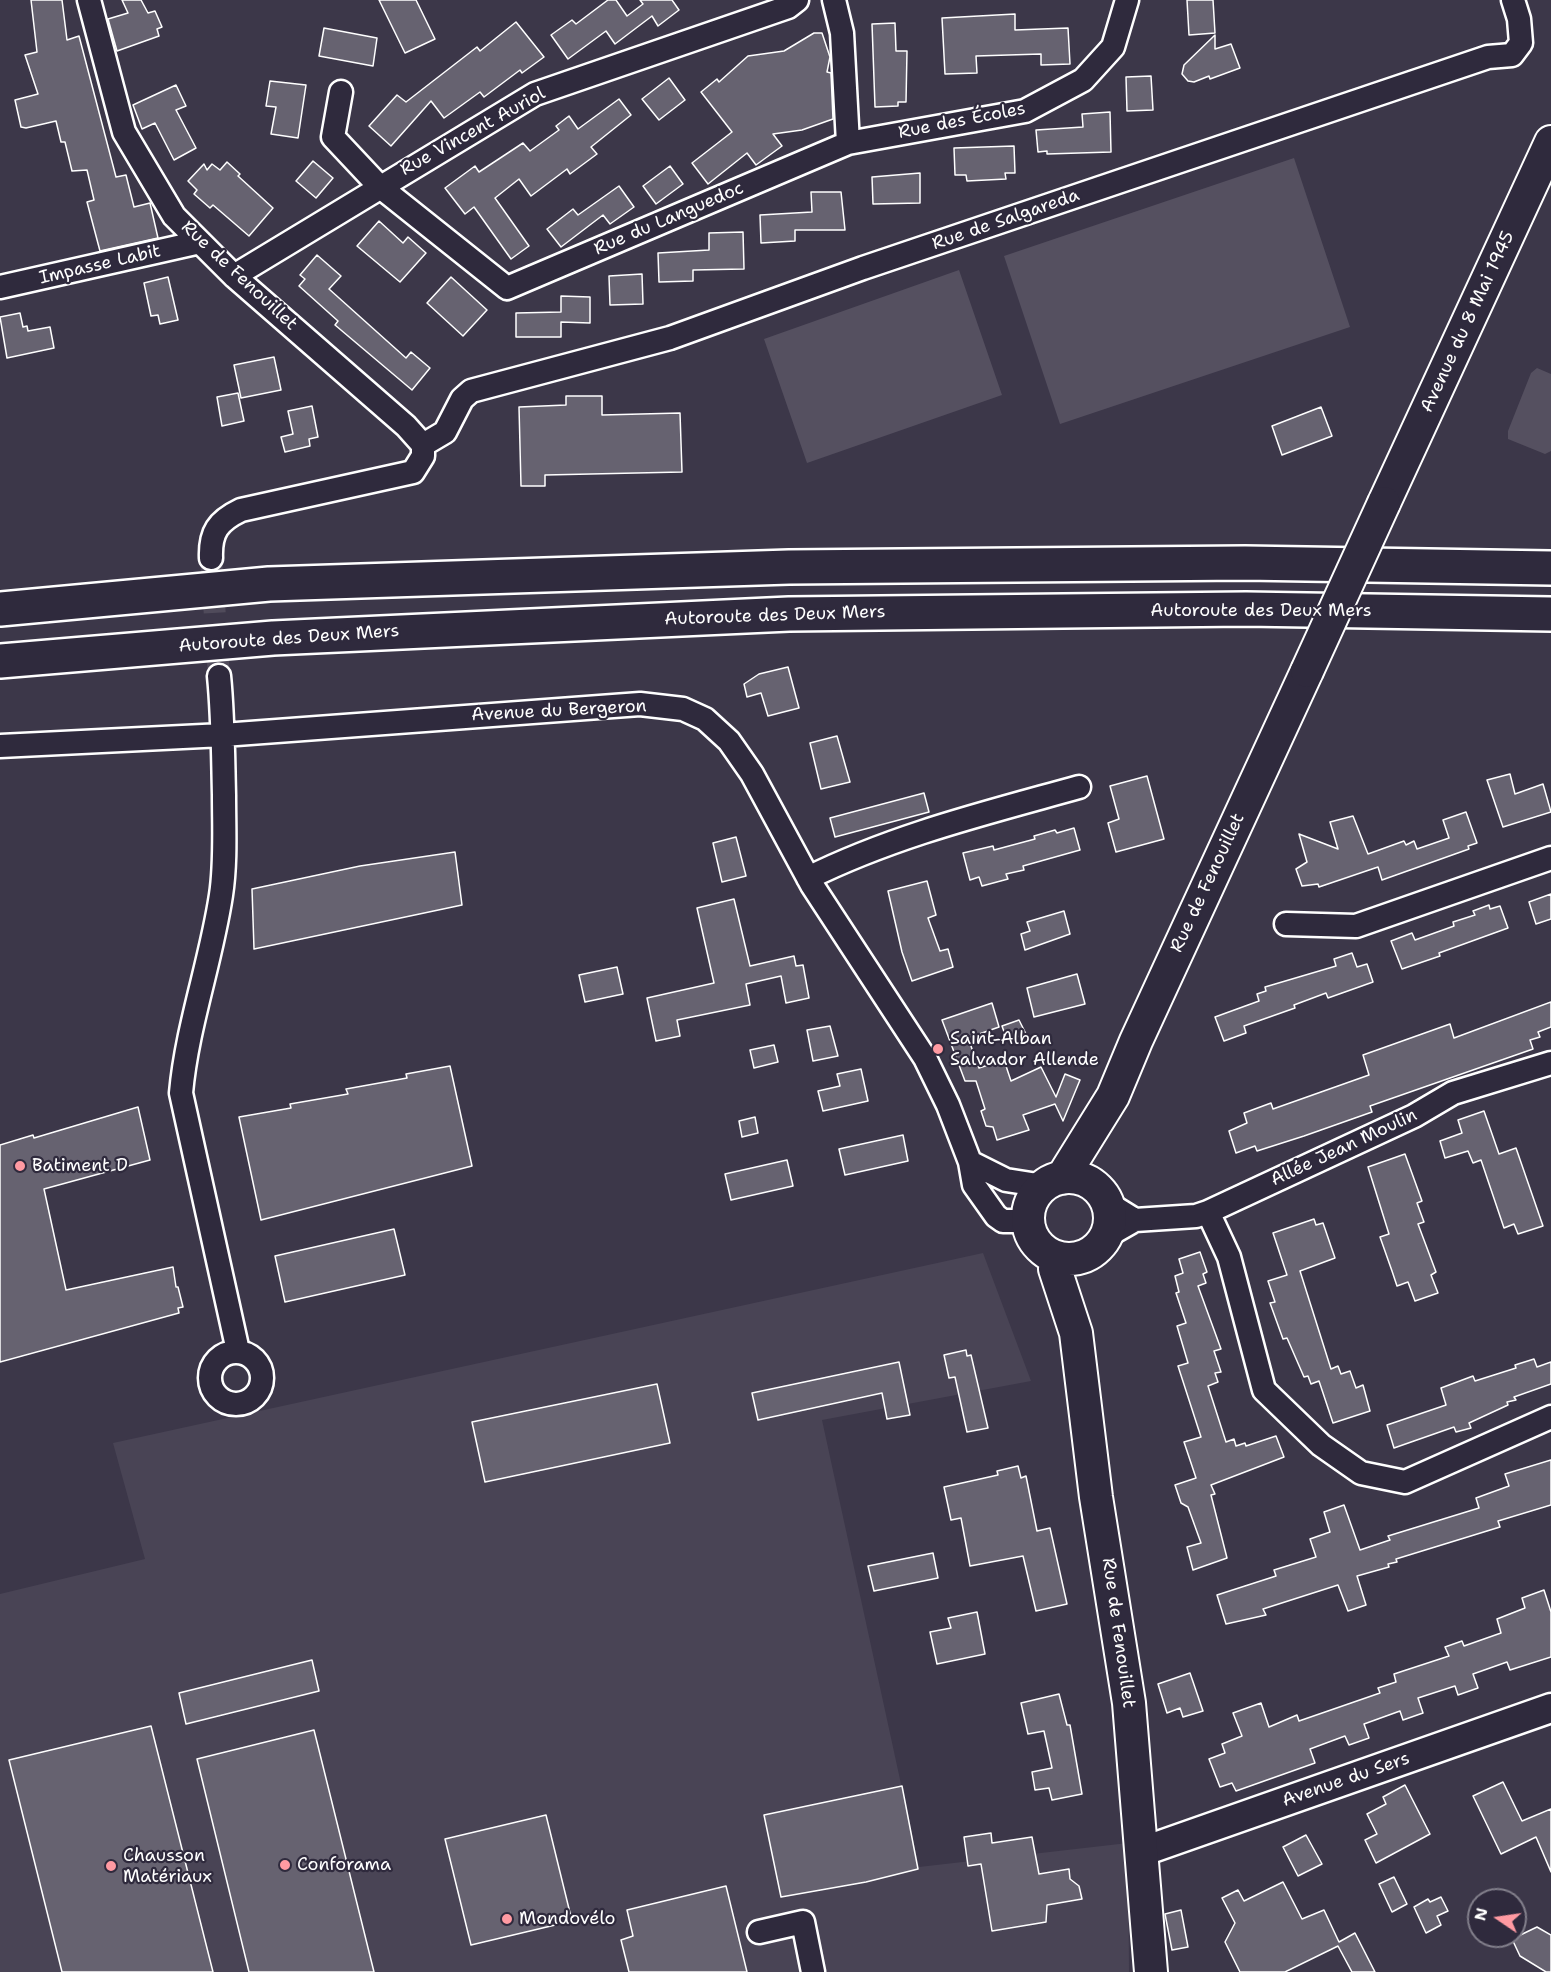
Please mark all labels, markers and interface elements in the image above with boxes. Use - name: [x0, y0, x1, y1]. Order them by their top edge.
- street label: Rue Vincent Auriol: [397, 83, 549, 181]
- street label: Rue des Écoles: [896, 98, 1028, 144]
- street label: Rue du Languedoc: [591, 178, 747, 260]
- street label: Rue de Salgareda: [930, 185, 1082, 255]
- street label: Rue de Fenouillet: [176, 217, 302, 335]
- street label: Avenue du 8 Mai 1945: [1417, 228, 1519, 416]
- street label: Impasse Labit: [37, 241, 163, 289]
- street label: Autoroute des Deux Mers: [1150, 600, 1372, 622]
- street label: Autoroute des Deux Mers: [664, 601, 886, 631]
- street label: Autoroute des Deux Mers: [178, 621, 400, 657]
- street label: Avenue du Bergeron: [471, 696, 647, 726]
- street label: Rue de Fenouillet: [1166, 810, 1250, 956]
- place label: Saint-Alban Salvador Allende: [950, 1028, 1099, 1070]
- marker: Saint-Alban Salvador Allende: [931, 1042, 945, 1056]
- street label: Allée Jean Moulin: [1267, 1105, 1421, 1191]
- place label: Batiment D: [32, 1155, 128, 1177]
- marker: Batiment D: [13, 1159, 27, 1173]
- street label: Rue de Fenouillet: [1097, 1557, 1139, 1709]
- street label: Avenue du Sers: [1279, 1748, 1413, 1812]
- place label: Chausson Matériaux: [123, 1845, 212, 1888]
- place label: Conforama: [297, 1854, 391, 1876]
- marker: Conforama: [278, 1858, 292, 1872]
- marker: Chausson Matériaux: [104, 1859, 118, 1873]
- north arrow: [1467, 1888, 1527, 1948]
- text: N: [1469, 1906, 1493, 1923]
- place label: Mondovélo: [519, 1908, 615, 1930]
- marker: Mondovélo: [500, 1912, 514, 1926]

